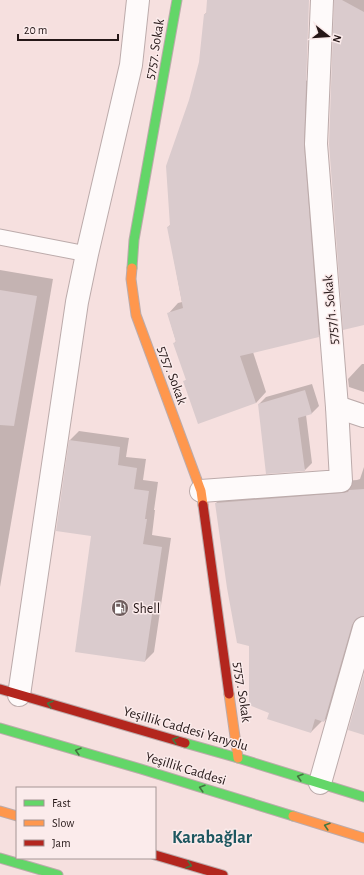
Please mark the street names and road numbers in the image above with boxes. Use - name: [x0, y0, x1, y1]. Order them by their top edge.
- street label: 5757. Sokak: [143, 17, 167, 80]
- street label: 5757/1. Sokak: [321, 274, 341, 345]
- street label: 5757. Sokak: [155, 344, 189, 407]
- street label: 5757. Sokak: [231, 661, 253, 724]
- street label: Yeşillik Caddesi Yanyolu: [122, 704, 250, 753]
- street label: Yeşillik Caddesi: [144, 750, 228, 788]

